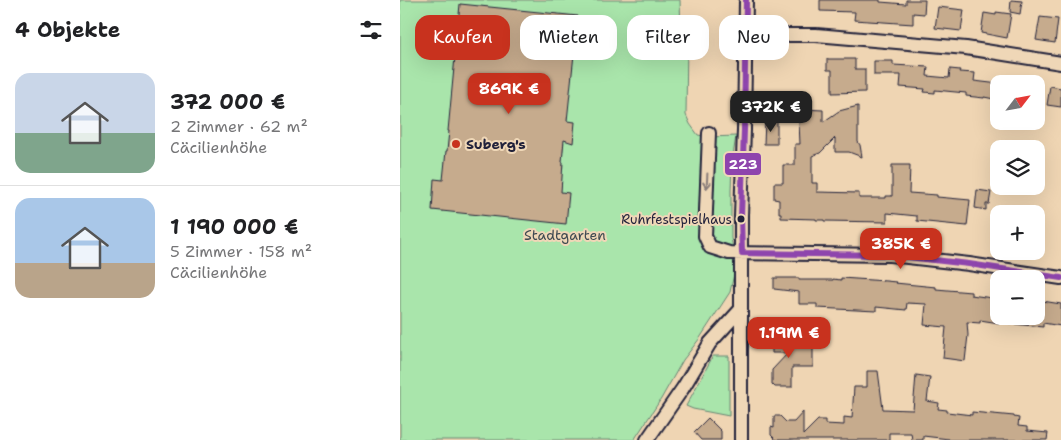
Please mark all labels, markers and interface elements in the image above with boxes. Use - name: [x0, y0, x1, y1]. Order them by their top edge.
- chip: Kaufen: [415, 15, 510, 60]
- chip: Mieten: [520, 15, 617, 60]
- chip: Filter: [627, 15, 709, 60]
- chip: Neu: [719, 15, 789, 60]
- text: 4 Objekte: [15, 16, 120, 44]
- icon: filters: [357, 16, 385, 44]
- pin: 869K €: [468, 72, 550, 115]
- north arrow: [990, 75, 1045, 130]
- map controls: [990, 75, 1045, 325]
- text: 869K €: [479, 78, 539, 99]
- text: 372 000 €: [170, 88, 285, 116]
- pin: 372K €: [730, 90, 812, 133]
- icon: home: [55, 93, 115, 153]
- text: 372K €: [741, 96, 801, 117]
- text: 2 Zimmer · 62 m²: [170, 116, 308, 137]
- place label: Suberg's: [466, 135, 526, 153]
- text: Cäcilienhöhe: [170, 137, 267, 158]
- marker: Suberg's: [450, 138, 462, 150]
- button: layers: [990, 140, 1045, 195]
- line badge: 223: [724, 152, 762, 176]
- text: 223: [728, 155, 758, 173]
- one-way arrow: [702, 173, 711, 189]
- button: +: [990, 205, 1045, 260]
- place label: Ruhrfestspielhaus: [621, 211, 732, 228]
- text: 1 190 000 €: [170, 213, 298, 241]
- marker: Ruhrfestspielhaus: [736, 214, 746, 224]
- icon: home: [55, 218, 115, 278]
- park label: Stadtgarten: [524, 226, 606, 244]
- pin: 385K €: [860, 228, 942, 270]
- text: 385K €: [871, 233, 931, 254]
- text: 5 Zimmer · 158 m²: [170, 241, 312, 262]
- text: Cäcilienhöhe: [170, 262, 267, 283]
- button: −: [990, 270, 1045, 325]
- pin: 1.19M €: [743, 316, 835, 359]
- text: 1.19M €: [758, 322, 820, 343]

